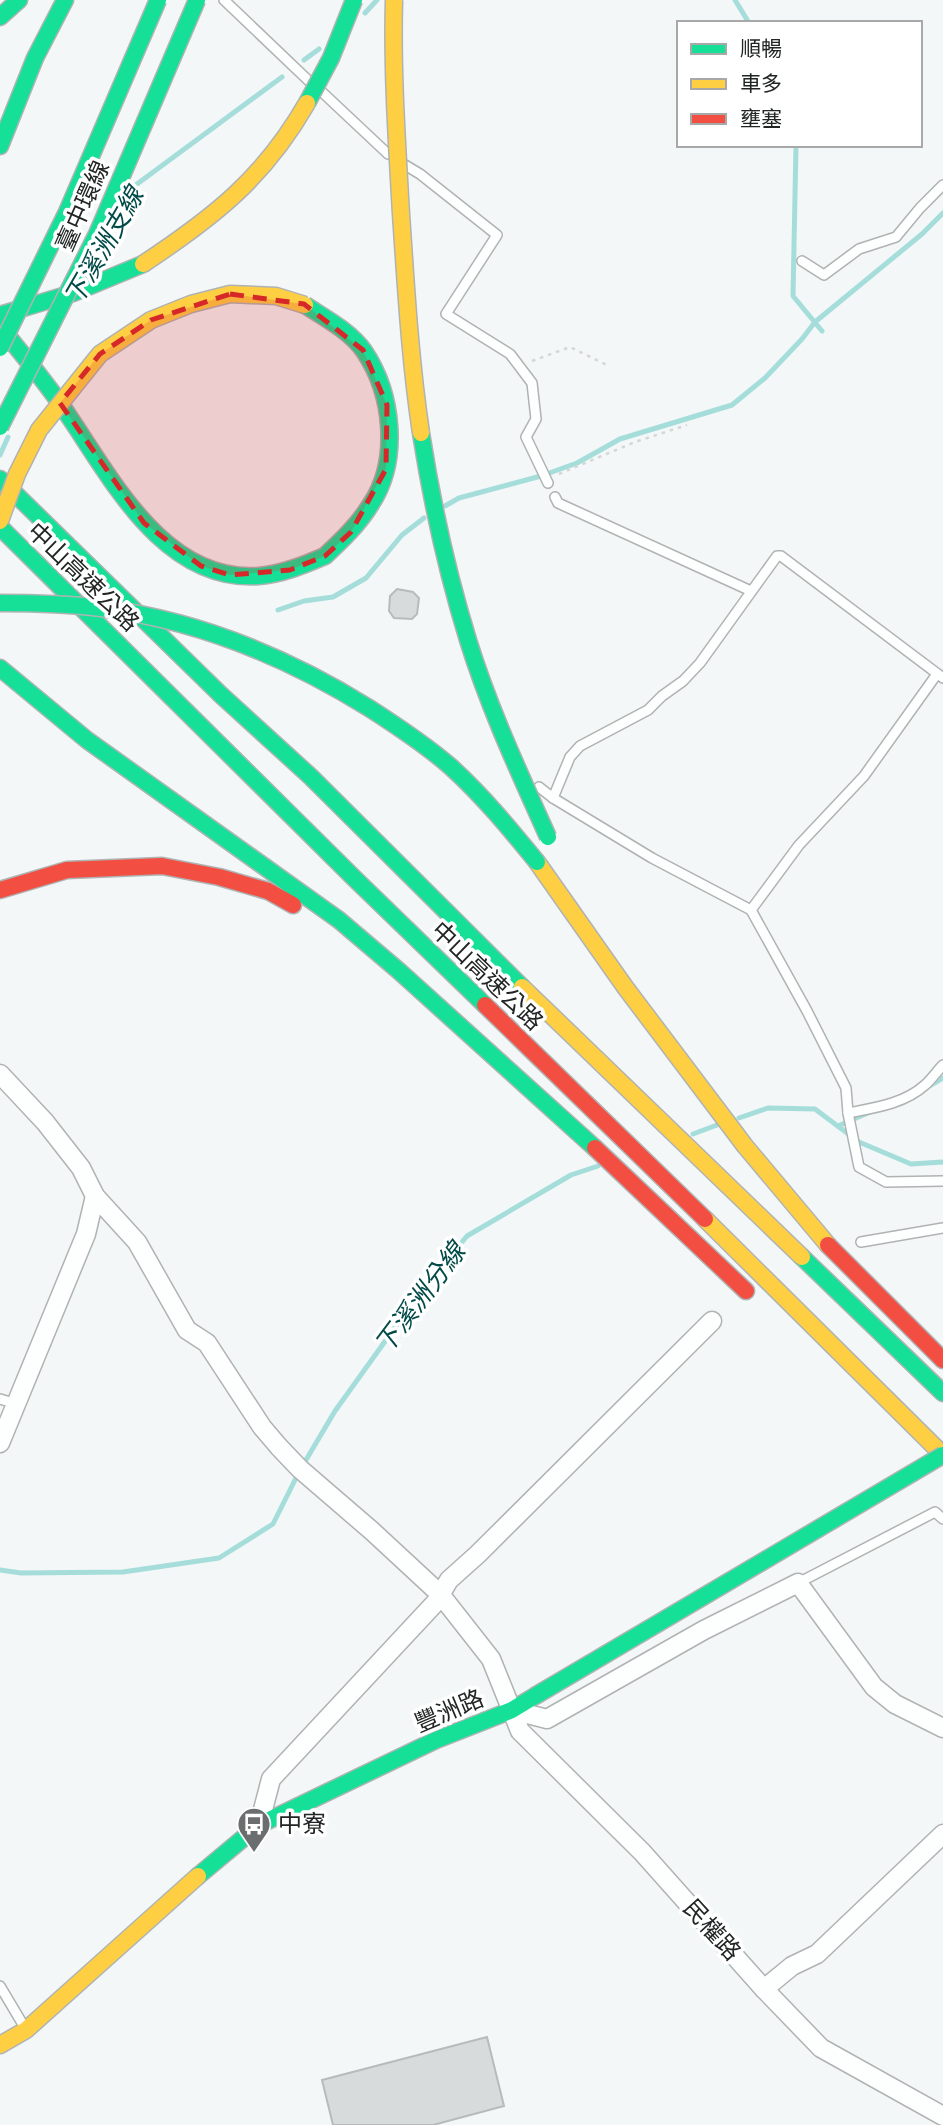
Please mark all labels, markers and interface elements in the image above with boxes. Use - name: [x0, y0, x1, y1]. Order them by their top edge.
- legend: [677, 21, 922, 147]
- text: 順暢: [740, 35, 782, 62]
- text: 車多: [740, 70, 782, 97]
- text: 壅塞: [740, 105, 782, 132]
- street label: 臺中環線: [49, 156, 116, 256]
- water label: 下溪洲支線: [57, 179, 152, 310]
- street label: 中山高速公路: [21, 515, 146, 638]
- street label: 中山高速公路: [425, 914, 550, 1037]
- water label: 下溪洲分線: [367, 1233, 474, 1360]
- street label: 豐洲路: [410, 1682, 488, 1739]
- bus stop icon: 中寮: [235, 1805, 273, 1854]
- place label: 中寮: [278, 1808, 326, 1839]
- street label: 民權路: [677, 1893, 748, 1967]

